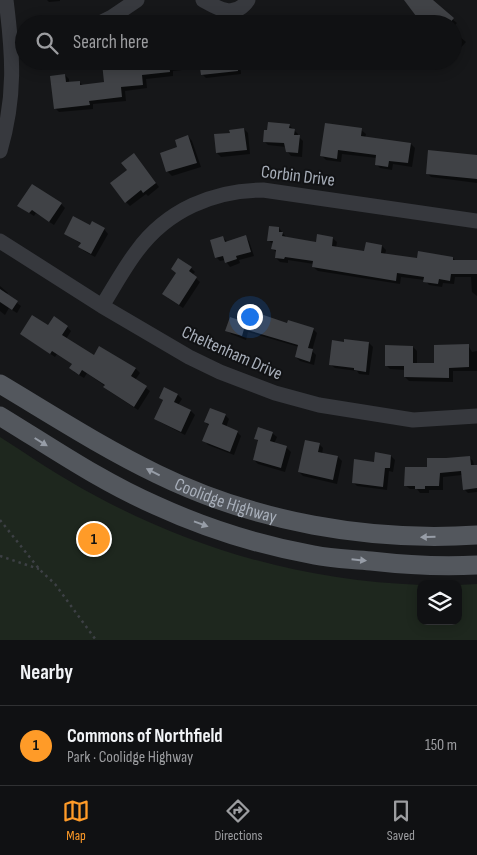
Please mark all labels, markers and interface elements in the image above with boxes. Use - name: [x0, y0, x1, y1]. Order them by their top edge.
- search box: [15, 15, 462, 70]
- icon: search: [33, 29, 61, 57]
- text: Search here: [73, 31, 149, 54]
- street label: Corbin Drive: [260, 161, 336, 191]
- your location: [237, 304, 263, 330]
- street label: Cheltenham Drive: [178, 321, 286, 385]
- one-way arrow: [35, 437, 48, 446]
- one-way arrow: [146, 468, 160, 476]
- street label: Coolidge Highway: [172, 473, 279, 527]
- pin: 1: [78, 520, 110, 558]
- one-way arrow: [194, 520, 209, 528]
- one-way arrow: [420, 533, 436, 541]
- one-way arrow: [351, 556, 367, 564]
- map controls: [417, 580, 462, 625]
- button: layers: [417, 580, 462, 625]
- text: Nearby: [20, 660, 73, 685]
- text: Commons of Northfield: [67, 725, 223, 748]
- text: 1: [33, 736, 39, 755]
- text: 150 m: [425, 736, 457, 755]
- text: Park · Coolidge Highway: [67, 748, 193, 767]
- tab: Map: [62, 797, 90, 844]
- tab: Directions: [214, 797, 263, 844]
- tab: Saved: [387, 797, 415, 844]

